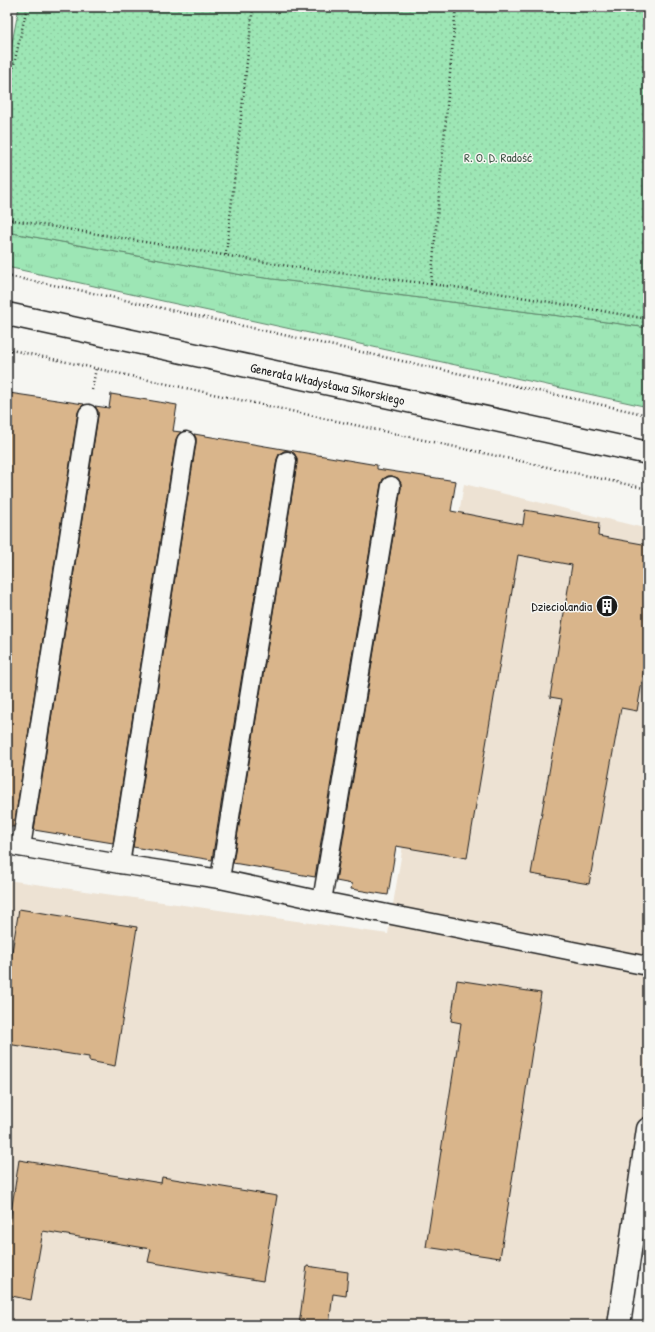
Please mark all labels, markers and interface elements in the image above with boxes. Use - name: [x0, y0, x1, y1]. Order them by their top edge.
- park label: R. O. D. Radość: [464, 148, 532, 166]
- street label: Generała Władysława Sikorskiego: [249, 358, 407, 409]
- building icon: Dzieciolandia: [594, 593, 620, 619]
- place label: Dzieciolandia: [531, 597, 592, 615]

